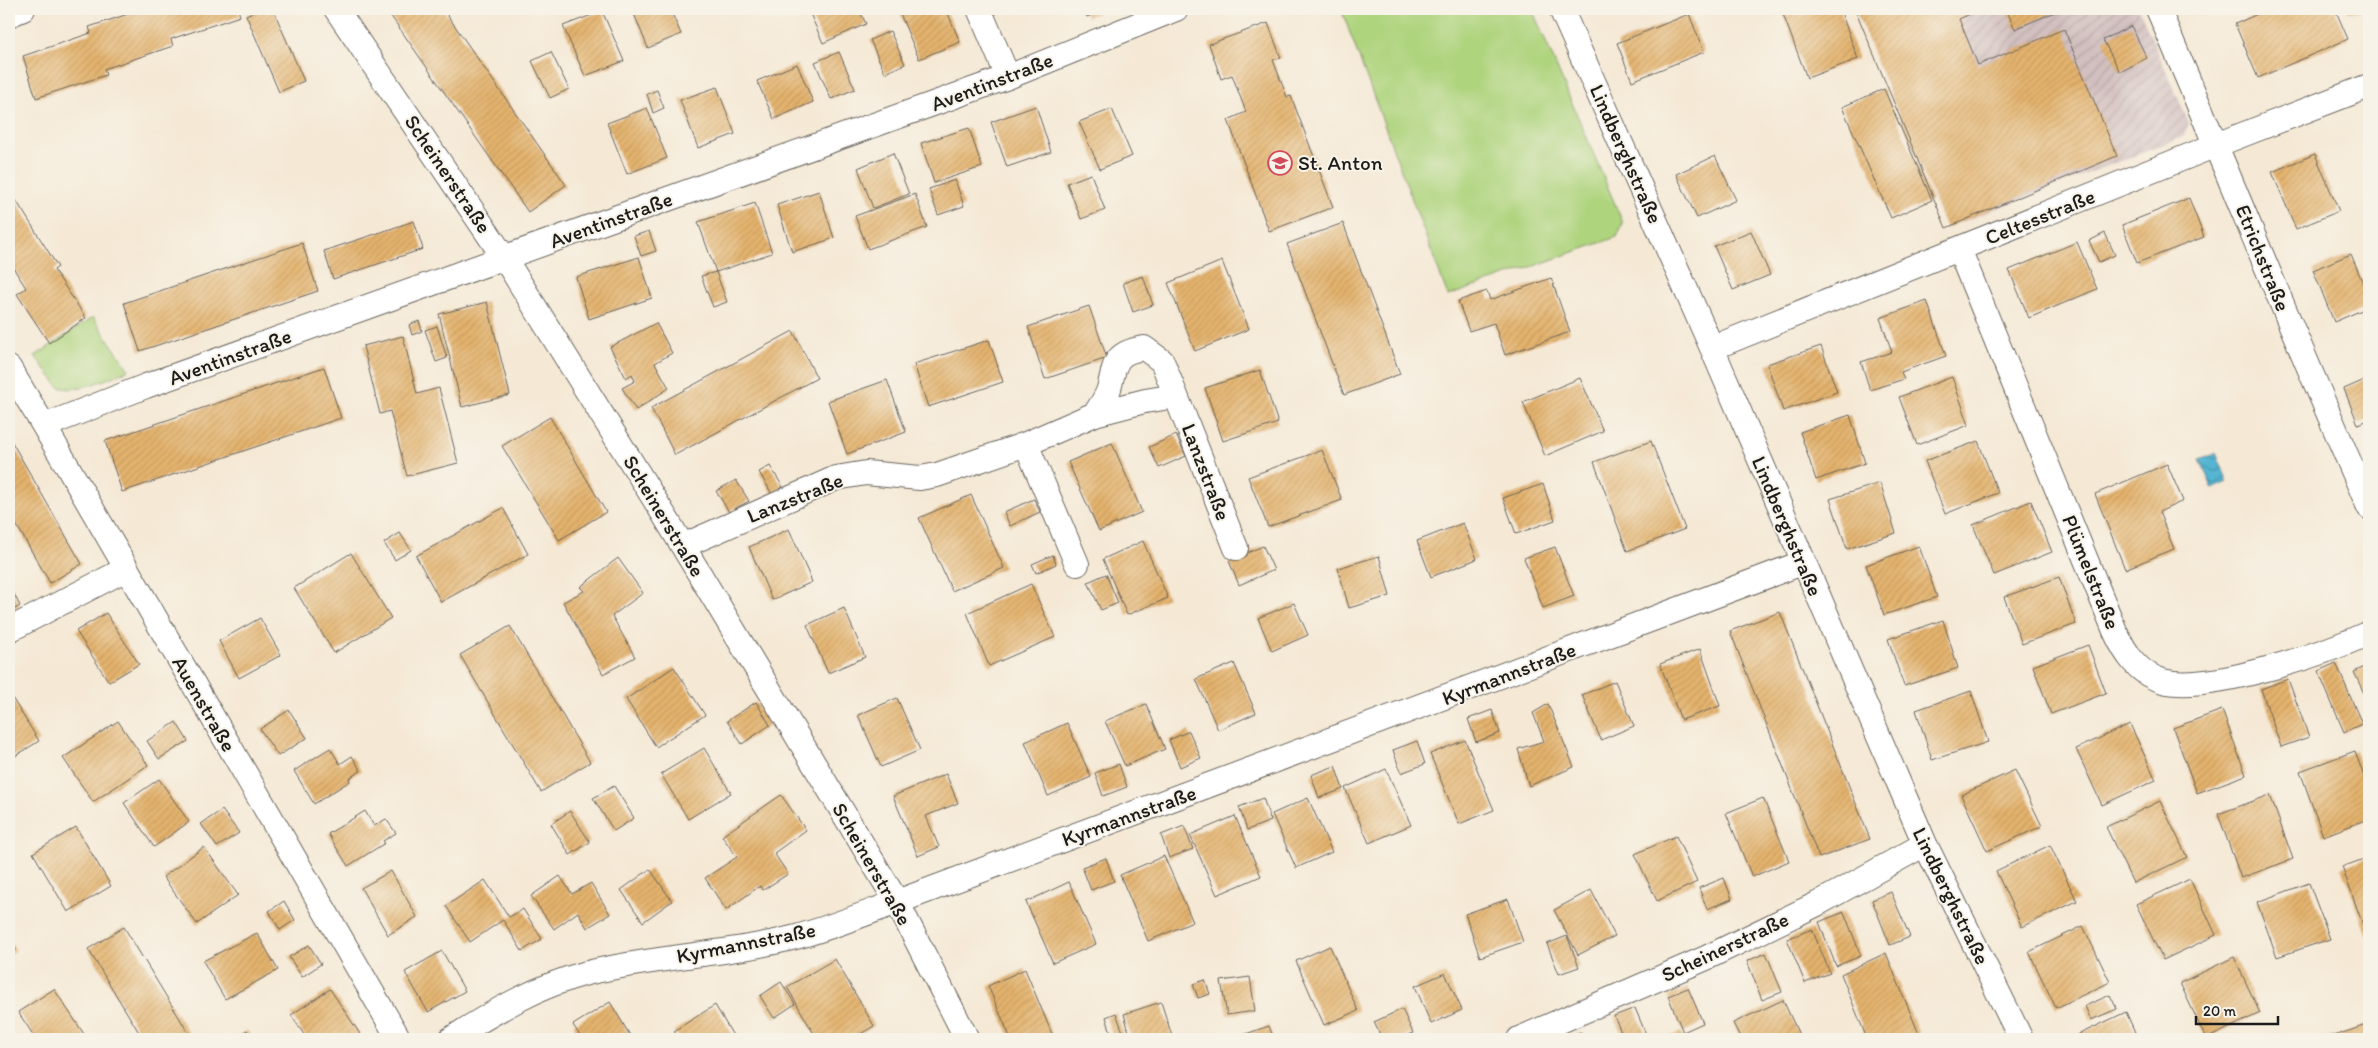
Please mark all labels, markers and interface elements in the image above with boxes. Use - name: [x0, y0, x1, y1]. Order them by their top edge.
- street label: Aventinstraße: [927, 47, 1056, 116]
- street label: Lindberghstraße: [1585, 80, 1668, 227]
- street label: Scheinerstraße: [400, 110, 497, 238]
- school or university icon: St. Anton: [1267, 150, 1293, 176]
- place label: St. Anton: [1298, 150, 1383, 175]
- street label: Celtesstraße: [1981, 183, 2098, 250]
- street label: Aventinstraße: [546, 186, 676, 253]
- street label: Etrichstraße: [2231, 201, 2296, 315]
- street label: Aventinstraße: [165, 323, 295, 390]
- street label: Lanzstraße: [1177, 420, 1236, 524]
- street label: Scheinerstraße: [618, 450, 711, 581]
- street label: Lindberghstraße: [1747, 452, 1828, 600]
- street label: Lanzstraße: [743, 467, 847, 528]
- street label: Plümelstraße: [2057, 511, 2126, 633]
- street label: Kyrmannstraße: [1438, 637, 1579, 711]
- street label: Auenstraße: [167, 652, 242, 756]
- street label: Kyrmannstraße: [1058, 780, 1199, 851]
- street label: Scheinerstraße: [827, 798, 918, 930]
- street label: Lindberghstraße: [1907, 823, 1995, 968]
- street label: Scheinerstraße: [1657, 906, 1792, 987]
- street label: Kyrmannstraße: [674, 917, 818, 968]
- scale bar: [2196, 993, 2278, 1025]
- text: 20 m: [2203, 1002, 2237, 1020]

